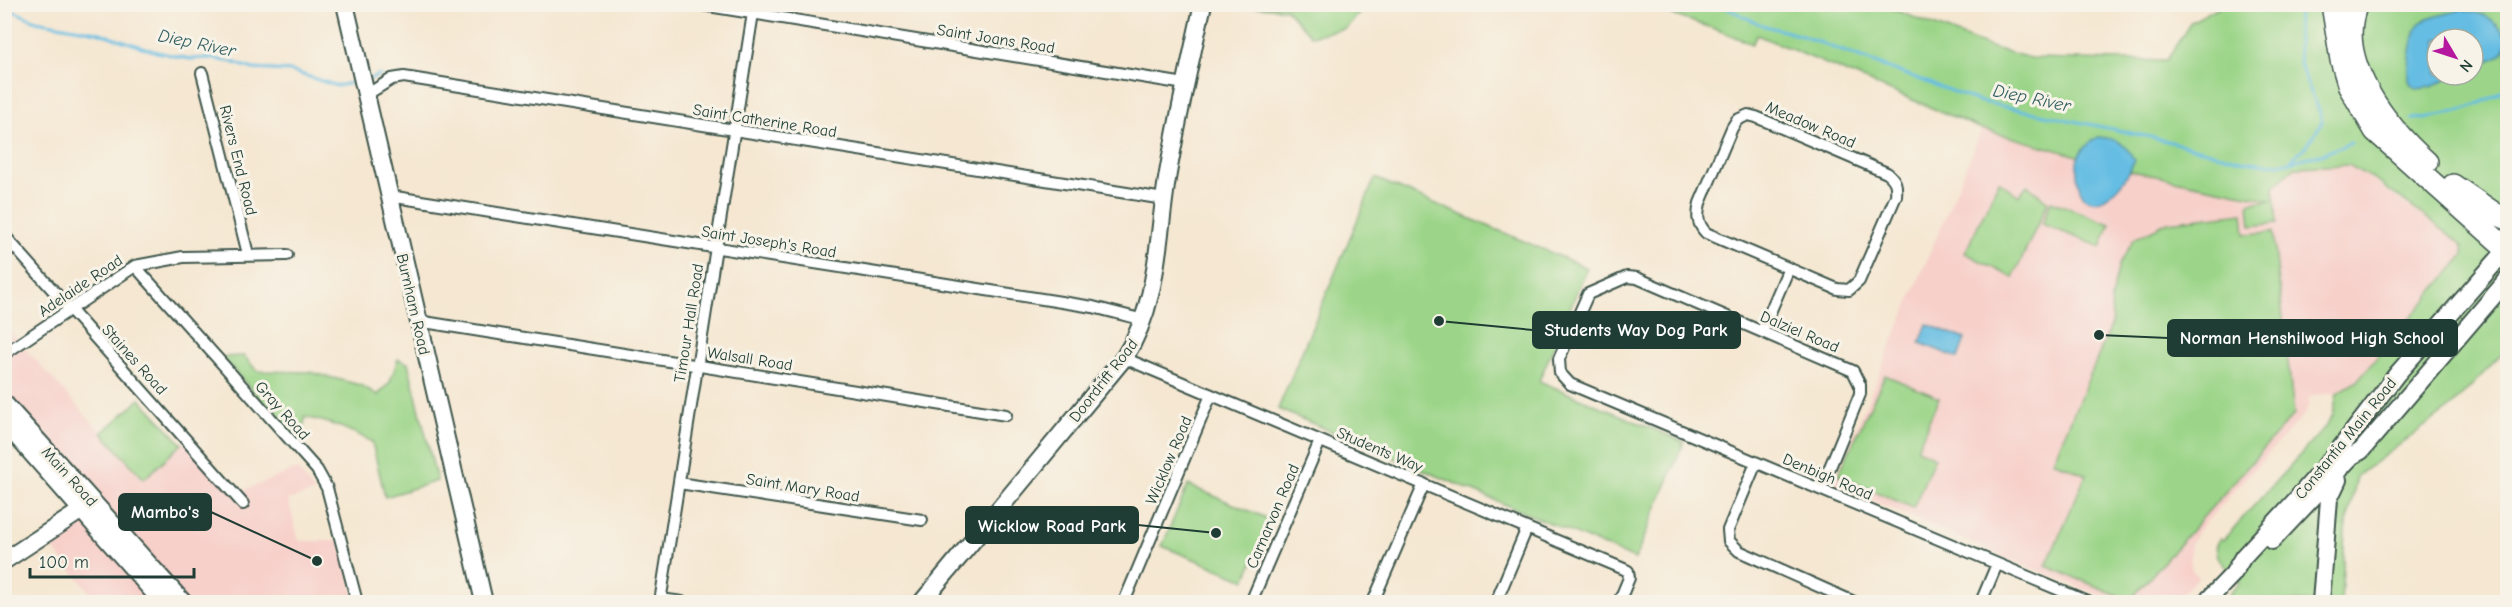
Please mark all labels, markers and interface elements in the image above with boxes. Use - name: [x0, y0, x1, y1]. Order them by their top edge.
- street label: Saint Joans Road: [936, 21, 1056, 57]
- water label: Diep River: [156, 25, 238, 62]
- north arrow: [2425, 27, 2485, 87]
- text: N: [2456, 56, 2476, 76]
- water label: Diep River: [1991, 80, 2073, 117]
- street label: Meadow Road: [1763, 98, 1858, 152]
- street label: Saint Catherine Road: [692, 101, 838, 141]
- street label: Rivers End Road: [216, 103, 260, 217]
- street label: Saint Joseph's Road: [700, 222, 838, 262]
- street label: Adelaide Road: [35, 251, 126, 321]
- street label: Burnham Road: [393, 252, 433, 357]
- street label: Timour Hall Road: [671, 262, 707, 384]
- street label: Dalziel Road: [1758, 307, 1842, 357]
- callout: Students Way Dog Park: [1533, 312, 1740, 348]
- text: Students Way Dog Park: [1544, 320, 1728, 341]
- callout: Norman Henshilwood High School: [2168, 320, 2457, 356]
- street label: Staines Road: [98, 321, 170, 398]
- text: Norman Henshilwood High School: [2180, 328, 2444, 349]
- street label: Doordrift Road: [1066, 336, 1142, 426]
- street label: Walsall Road: [706, 343, 794, 375]
- street label: Constantia Main Road: [2291, 374, 2400, 503]
- street label: Gray Road: [251, 378, 313, 444]
- street label: Wicklow Road: [1142, 413, 1196, 507]
- street label: Students Way: [1334, 424, 1426, 476]
- street label: Main Road: [38, 443, 101, 510]
- street label: Denbigh Road: [1780, 450, 1875, 504]
- street label: Carnarvon Road: [1243, 462, 1303, 571]
- street label: Saint Mary Road: [745, 470, 861, 506]
- callout: Mambo's: [119, 494, 211, 530]
- text: Mambo's: [131, 502, 199, 523]
- callout: Wicklow Road Park: [966, 507, 1138, 543]
- text: Wicklow Road Park: [978, 516, 1126, 537]
- scale bar: [30, 541, 194, 579]
- text: 100 m: [39, 552, 89, 573]

